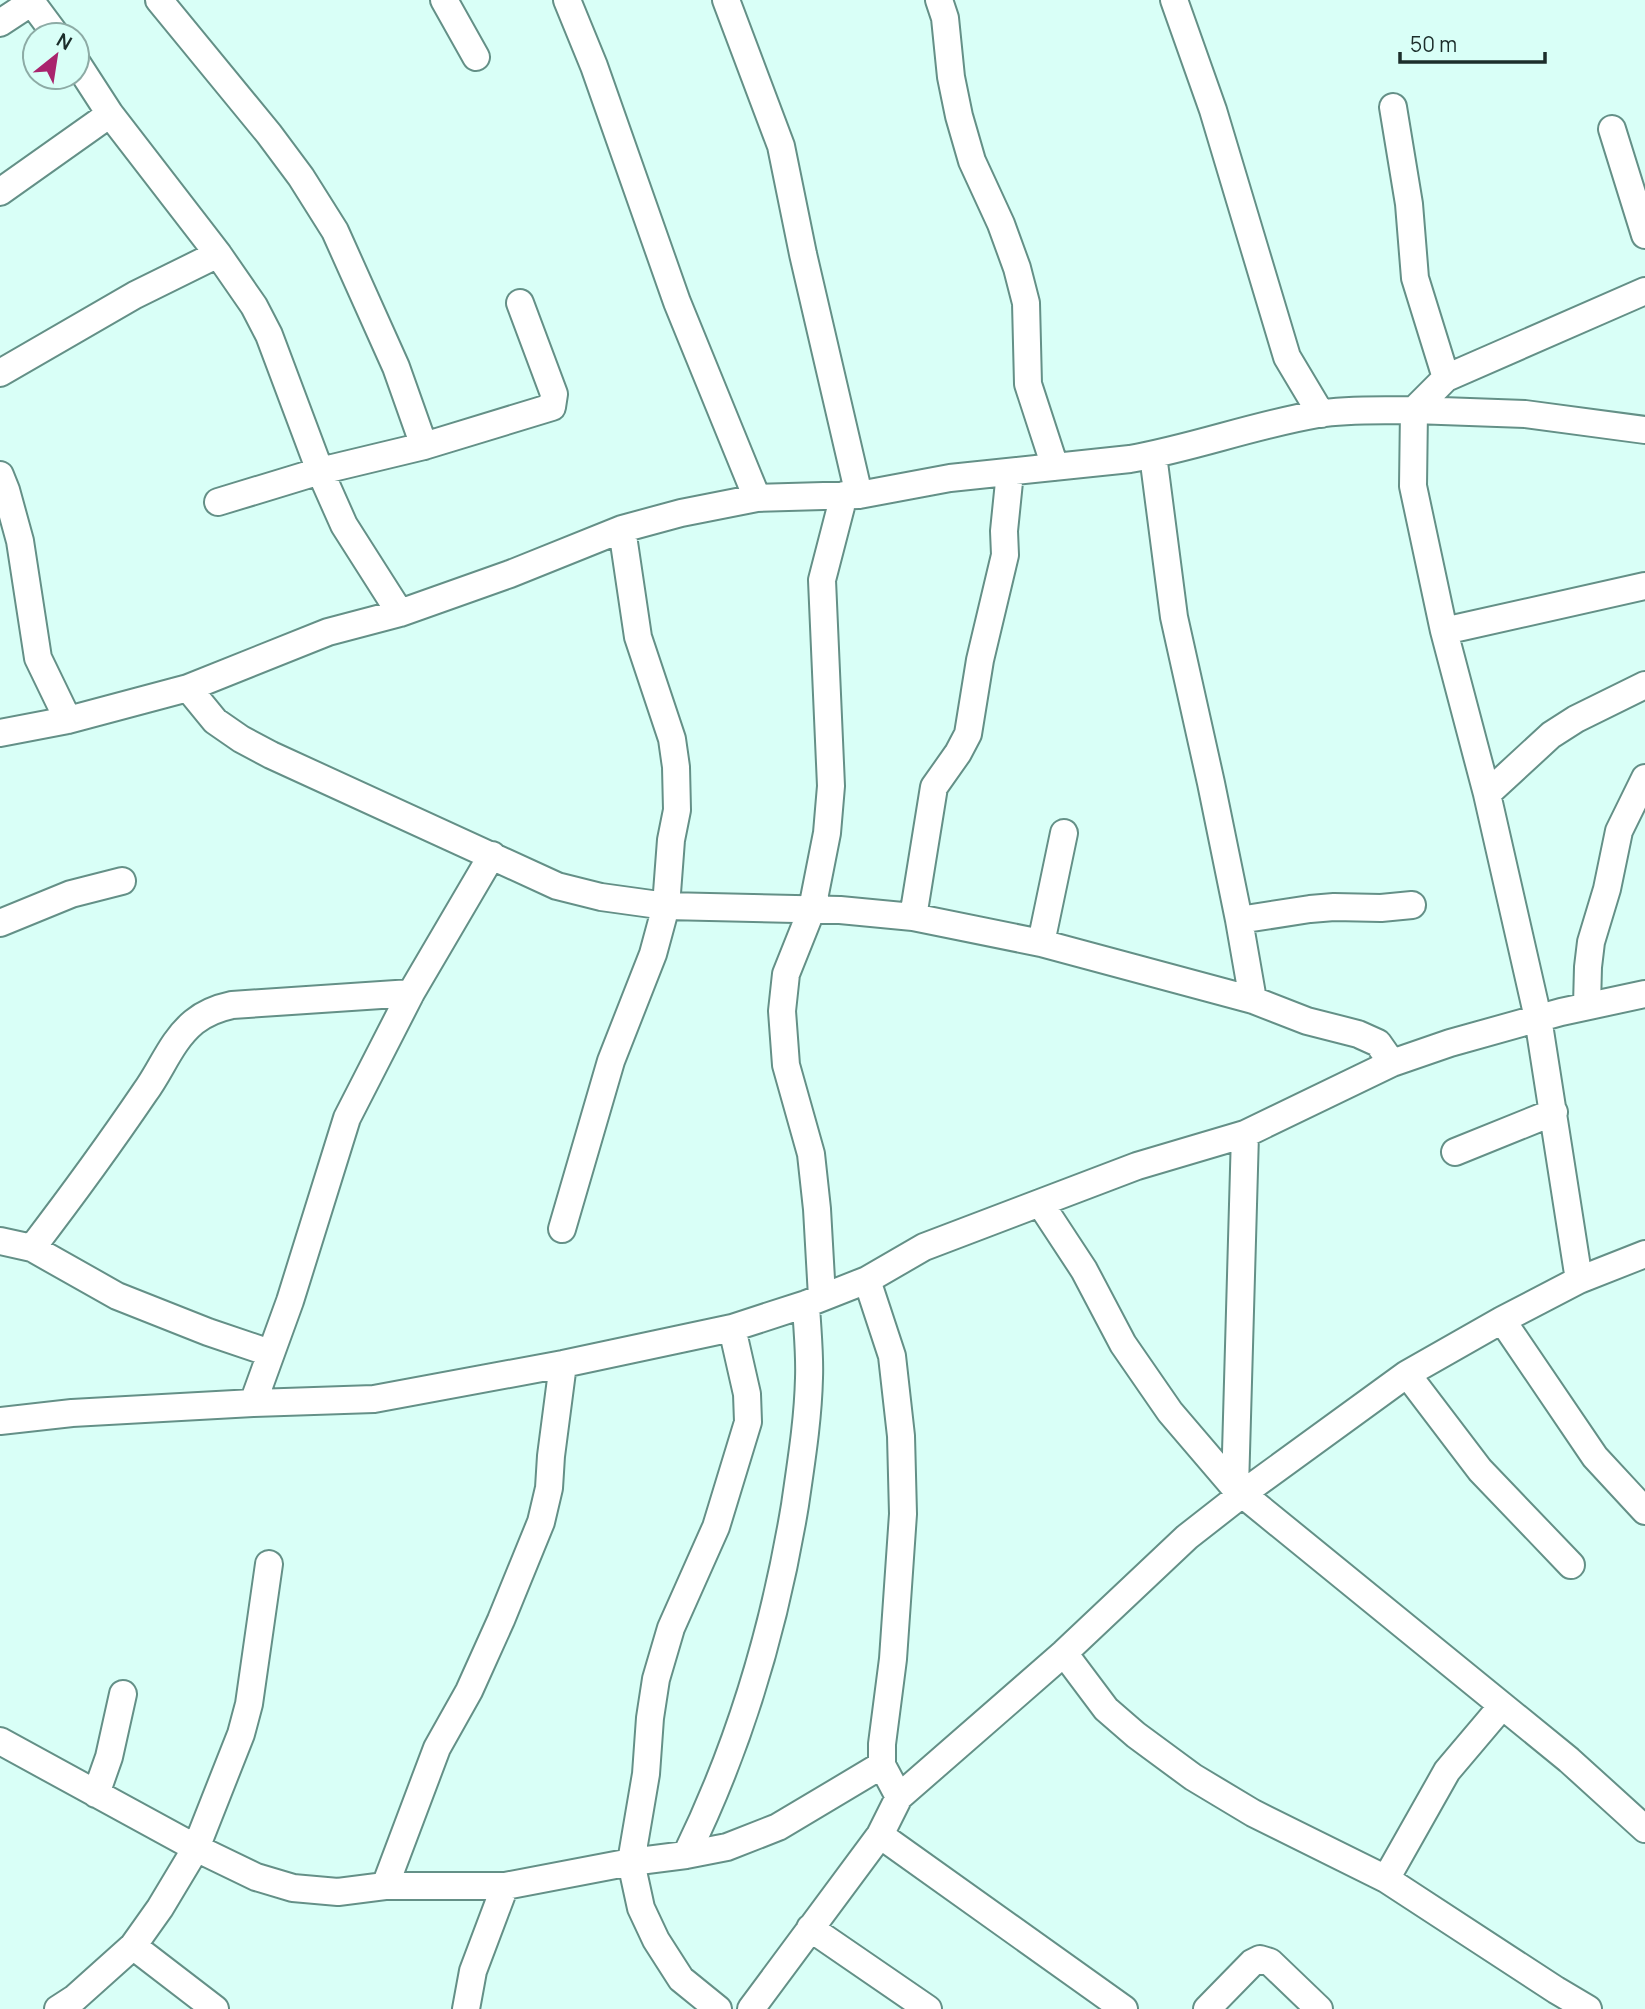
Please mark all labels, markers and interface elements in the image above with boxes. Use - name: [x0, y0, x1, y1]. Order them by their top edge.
- north arrow: [21, 21, 91, 91]
- scale bar: [1400, 21, 1545, 65]
- text: N: [52, 27, 77, 56]
- text: 50 m: [1410, 30, 1457, 58]

